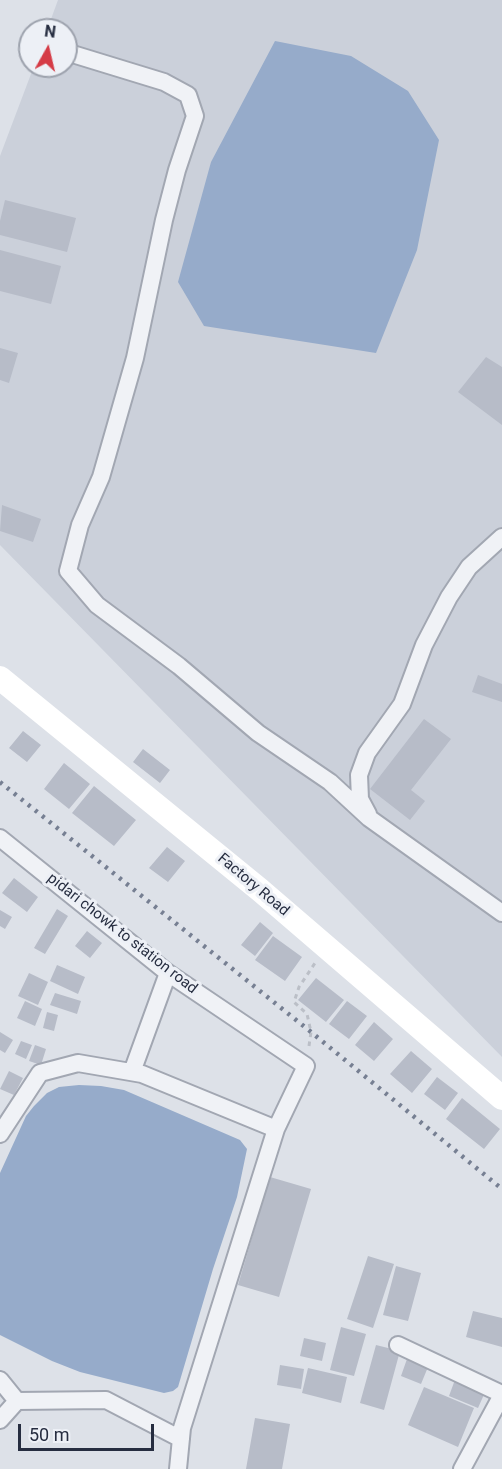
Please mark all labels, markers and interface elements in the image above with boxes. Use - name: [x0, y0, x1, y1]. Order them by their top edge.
- north arrow: [18, 18, 78, 78]
- text: N: [43, 21, 57, 42]
- street label: Factory Road: [214, 850, 292, 920]
- street label: pidari chowk to station road: [43, 870, 201, 998]
- scale bar: [21, 1412, 158, 1450]
- text: 50 m: [29, 1424, 69, 1445]

